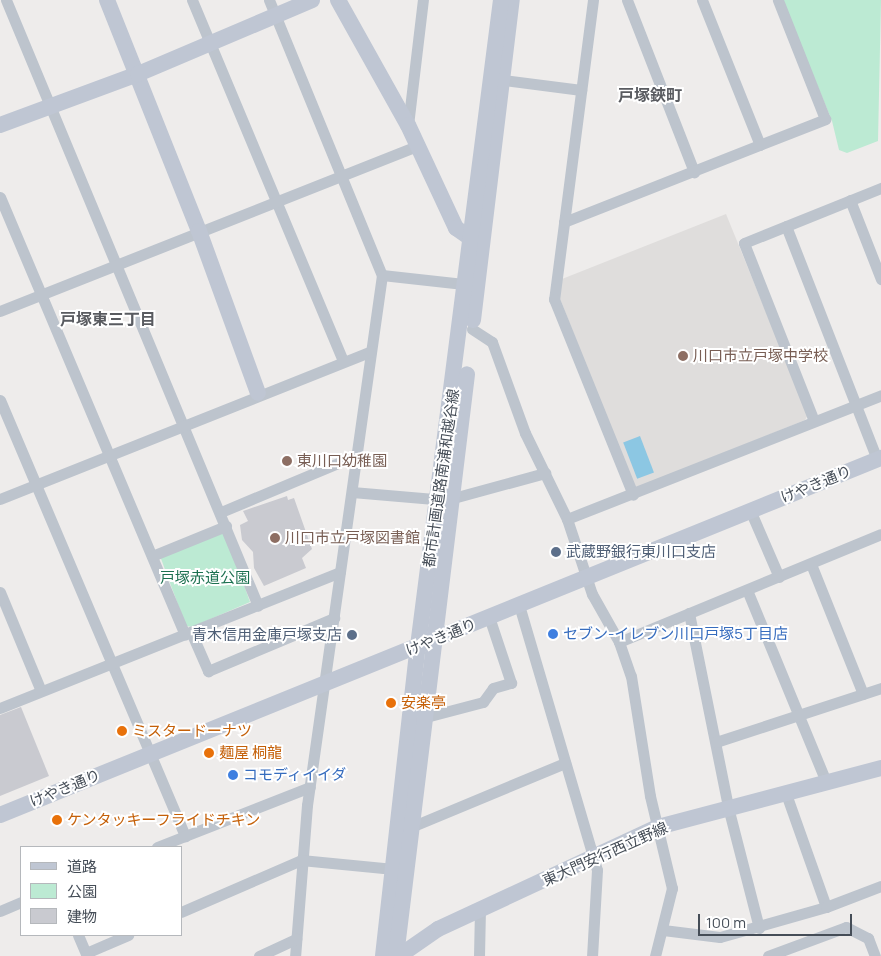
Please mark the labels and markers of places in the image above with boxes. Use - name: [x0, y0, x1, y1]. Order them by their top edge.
- place label: 川口市立戸塚中学校: [693, 347, 828, 365]
- marker: 川口市立戸塚中学校: [677, 350, 689, 362]
- place label: 東川口幼稚園: [297, 452, 387, 470]
- marker: 東川口幼稚園: [281, 455, 293, 467]
- place label: 川口市立戸塚図書館: [285, 529, 420, 547]
- marker: 川口市立戸塚図書館: [269, 532, 281, 544]
- place label: 武蔵野銀行東川口支店: [566, 543, 716, 561]
- marker: 武蔵野銀行東川口支店: [550, 546, 562, 558]
- place label: セブン-イレブン川口戸塚5丁目店: [563, 625, 788, 643]
- place label: 青木信用金庫戸塚支店: [192, 626, 342, 644]
- marker: セブン-イレブン川口戸塚5丁目店: [547, 628, 559, 640]
- marker: 青木信用金庫戸塚支店: [346, 629, 358, 641]
- place label: 安楽亭: [401, 694, 446, 712]
- marker: 安楽亭: [385, 697, 397, 709]
- place label: ミスタードーナツ: [132, 722, 252, 740]
- marker: ミスタードーナツ: [116, 725, 128, 737]
- place label: 麺屋 桐龍: [219, 744, 282, 762]
- marker: 麺屋 桐龍: [203, 747, 215, 759]
- place label: コモディイイダ: [243, 766, 348, 784]
- marker: コモディイイダ: [227, 769, 239, 781]
- place label: ケンタッキーフライドチキン: [67, 811, 262, 829]
- marker: ケンタッキーフライドチキン: [51, 814, 63, 826]

